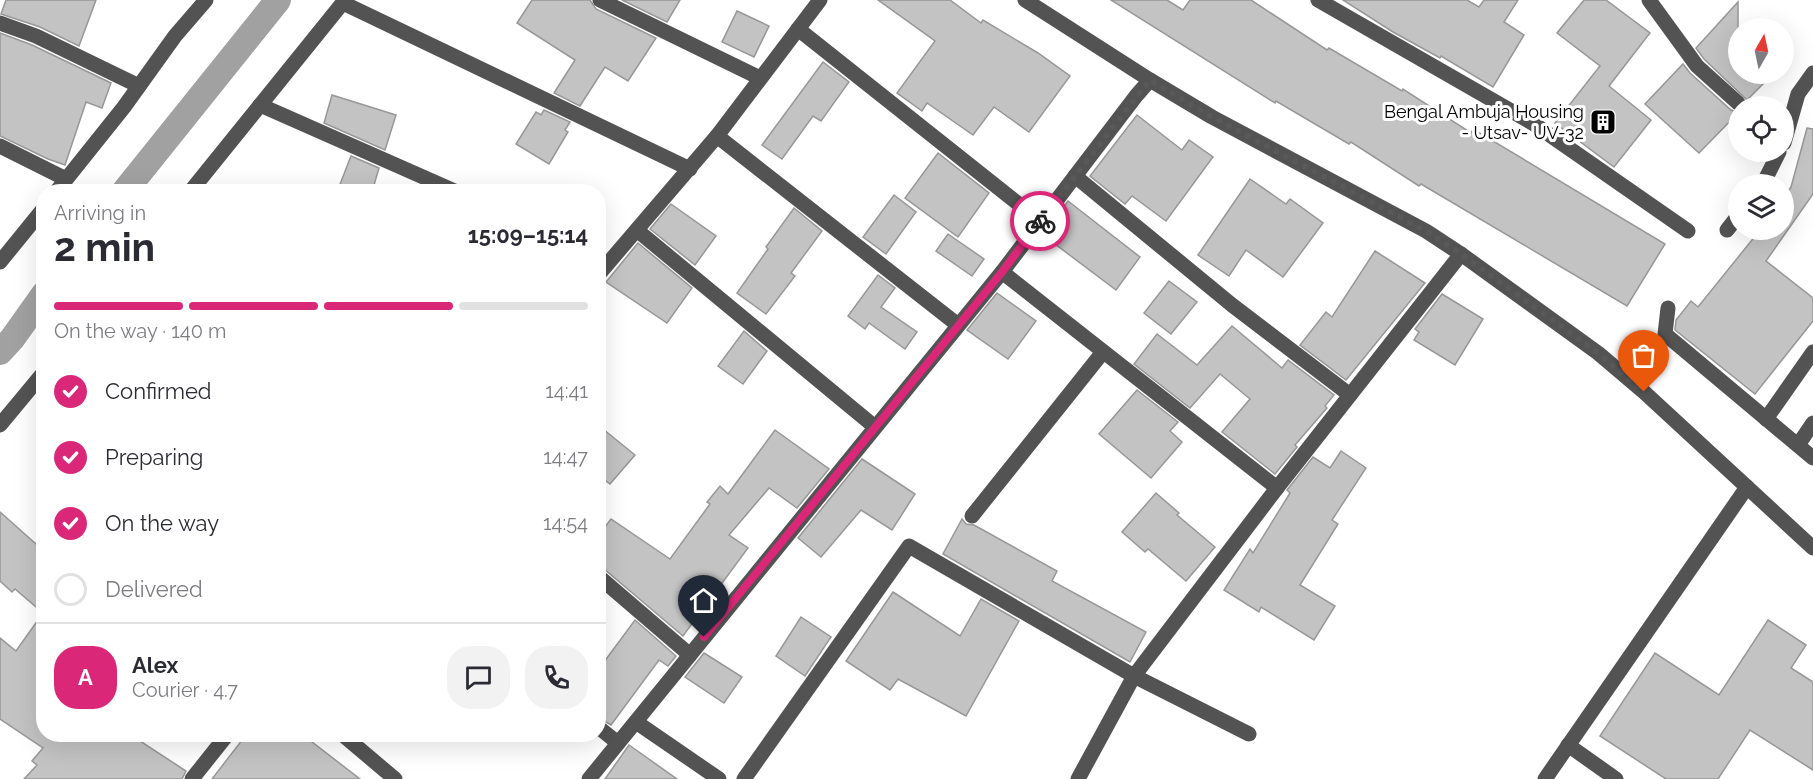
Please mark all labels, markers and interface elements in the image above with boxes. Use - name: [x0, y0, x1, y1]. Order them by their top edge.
- north arrow: [1728, 18, 1794, 84]
- map controls: [1728, 18, 1794, 240]
- button: locate: [1728, 96, 1794, 162]
- place label: Bengal Ambuja Housing - Utsav- UV-32: [1384, 101, 1584, 143]
- building icon: Bengal Ambuja Housing - Utsav- UV-32: [1588, 107, 1618, 137]
- button: layers: [1728, 174, 1794, 240]
- courier: [1010, 191, 1070, 251]
- text: Arriving in: [54, 201, 146, 225]
- icon: bike: [1024, 205, 1057, 238]
- text: 15:09–15:14: [468, 222, 588, 248]
- text: 2 min: [54, 224, 155, 270]
- text: On the way · 140 m: [54, 319, 226, 343]
- pin: [1618, 330, 1669, 392]
- icon: bag: [1627, 339, 1660, 372]
- icon: check: [54, 375, 87, 408]
- text: Confirmed: [105, 378, 212, 404]
- text: 14:41: [545, 379, 588, 403]
- icon: check: [54, 441, 87, 474]
- text: Preparing: [105, 444, 203, 470]
- text: 14:47: [543, 445, 588, 469]
- icon: check: [54, 507, 87, 540]
- text: On the way: [105, 510, 219, 536]
- text: 14:54: [543, 511, 588, 535]
- pin: [678, 575, 729, 637]
- text: Delivered: [105, 576, 203, 602]
- icon: home: [687, 584, 720, 617]
- button: chat: [447, 646, 510, 709]
- button: phone: [525, 646, 588, 709]
- text: Alex: [132, 652, 178, 678]
- text: A: [78, 664, 93, 690]
- text: Courier · 4.7: [132, 678, 238, 702]

